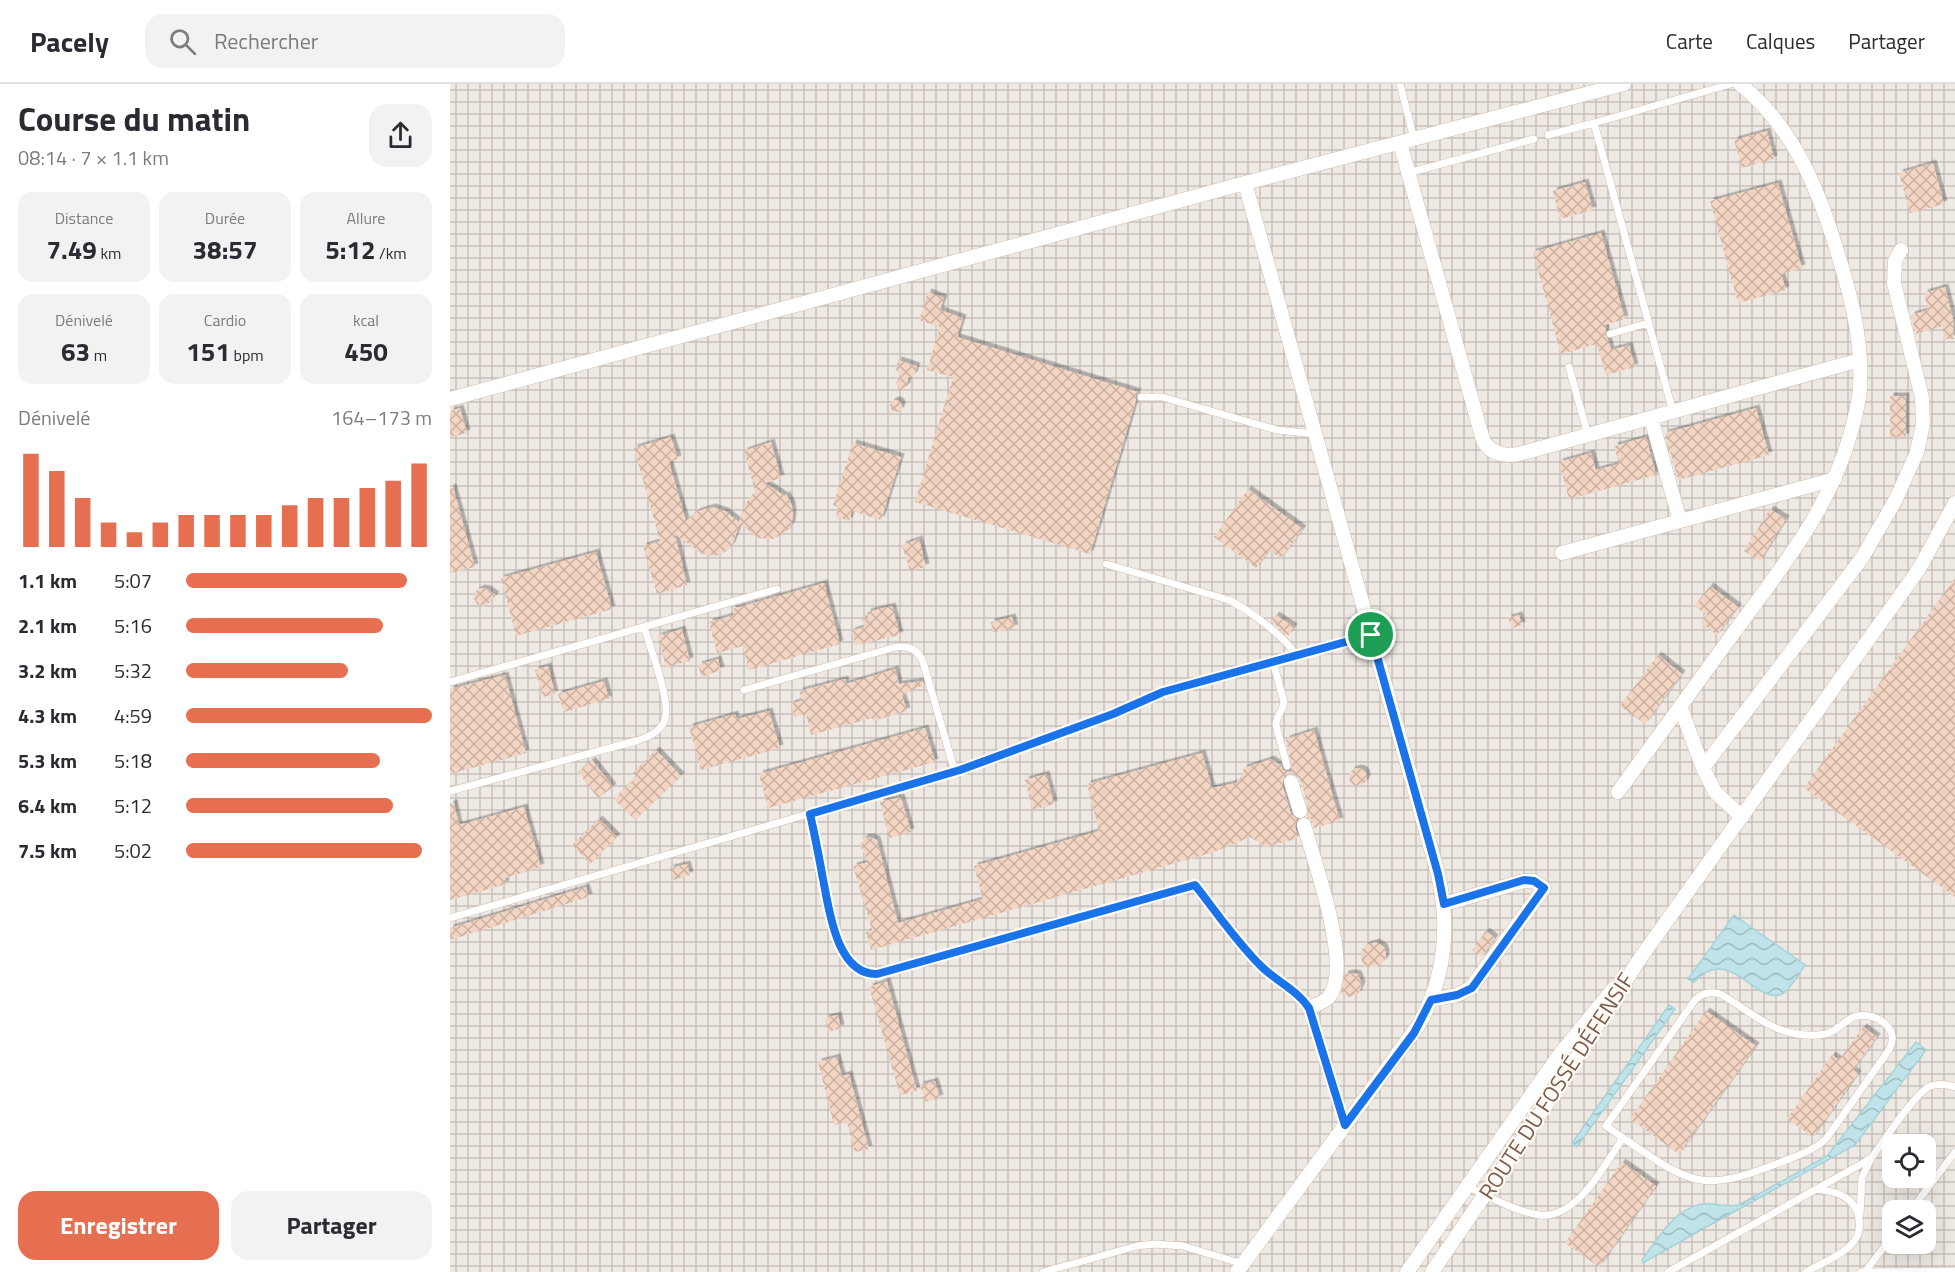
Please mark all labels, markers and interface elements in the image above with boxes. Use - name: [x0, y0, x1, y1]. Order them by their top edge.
- search box: [145, 14, 565, 68]
- text: Pacely: [30, 20, 109, 63]
- text: Rechercher: [214, 24, 318, 58]
- icon: search: [166, 25, 199, 58]
- text: Carte: [1666, 25, 1713, 57]
- text: Calques: [1746, 25, 1815, 57]
- text: Partager: [1848, 25, 1925, 57]
- text: Course du matin: [18, 94, 250, 144]
- button: share: [369, 104, 432, 167]
- text: 08:14 · 7 × 1.1 km: [18, 142, 169, 173]
- text: Distance: [55, 206, 113, 230]
- text: Durée: [205, 206, 245, 230]
- text: Allure: [347, 206, 385, 230]
- text: 7.49: [47, 230, 97, 269]
- text: 38:57: [193, 230, 257, 269]
- text: 5:12: [325, 230, 376, 269]
- text: km: [97, 241, 121, 265]
- text: /km: [376, 241, 407, 265]
- text: Dénivelé: [55, 308, 113, 332]
- text: Cardio: [204, 308, 246, 332]
- text: kcal: [353, 308, 379, 332]
- text: 63: [61, 332, 90, 371]
- text: 151: [186, 332, 230, 371]
- text: 450: [344, 332, 388, 371]
- text: m: [90, 343, 107, 367]
- text: bpm: [230, 343, 264, 367]
- text: Dénivelé: [18, 402, 90, 433]
- text: 164–173 m: [331, 402, 432, 433]
- text: 1.1 km: [18, 565, 77, 596]
- text: 5:07: [114, 565, 152, 596]
- pin: [1345, 609, 1396, 660]
- text: 2.1 km: [18, 610, 77, 641]
- text: 5:16: [114, 610, 152, 641]
- icon: arrive: [1354, 618, 1387, 651]
- text: 3.2 km: [18, 655, 77, 686]
- text: 5:32: [114, 655, 152, 686]
- text: 4.3 km: [18, 700, 77, 731]
- text: 4:59: [114, 700, 152, 731]
- text: 5.3 km: [18, 745, 77, 776]
- text: 5:18: [114, 745, 152, 776]
- text: 6.4 km: [18, 790, 77, 821]
- text: 5:12: [114, 790, 152, 821]
- text: 7.5 km: [18, 835, 77, 866]
- text: 5:02: [114, 835, 152, 866]
- street label: ROUTE DU FOSSÉ DÉFENSIF: [1470, 966, 1642, 1206]
- map controls: [1882, 1134, 1936, 1254]
- button: locate: [1882, 1134, 1936, 1188]
- button: Enregistrer: [18, 1191, 219, 1260]
- button: Partager: [231, 1191, 432, 1260]
- button: layers: [1882, 1200, 1936, 1254]

